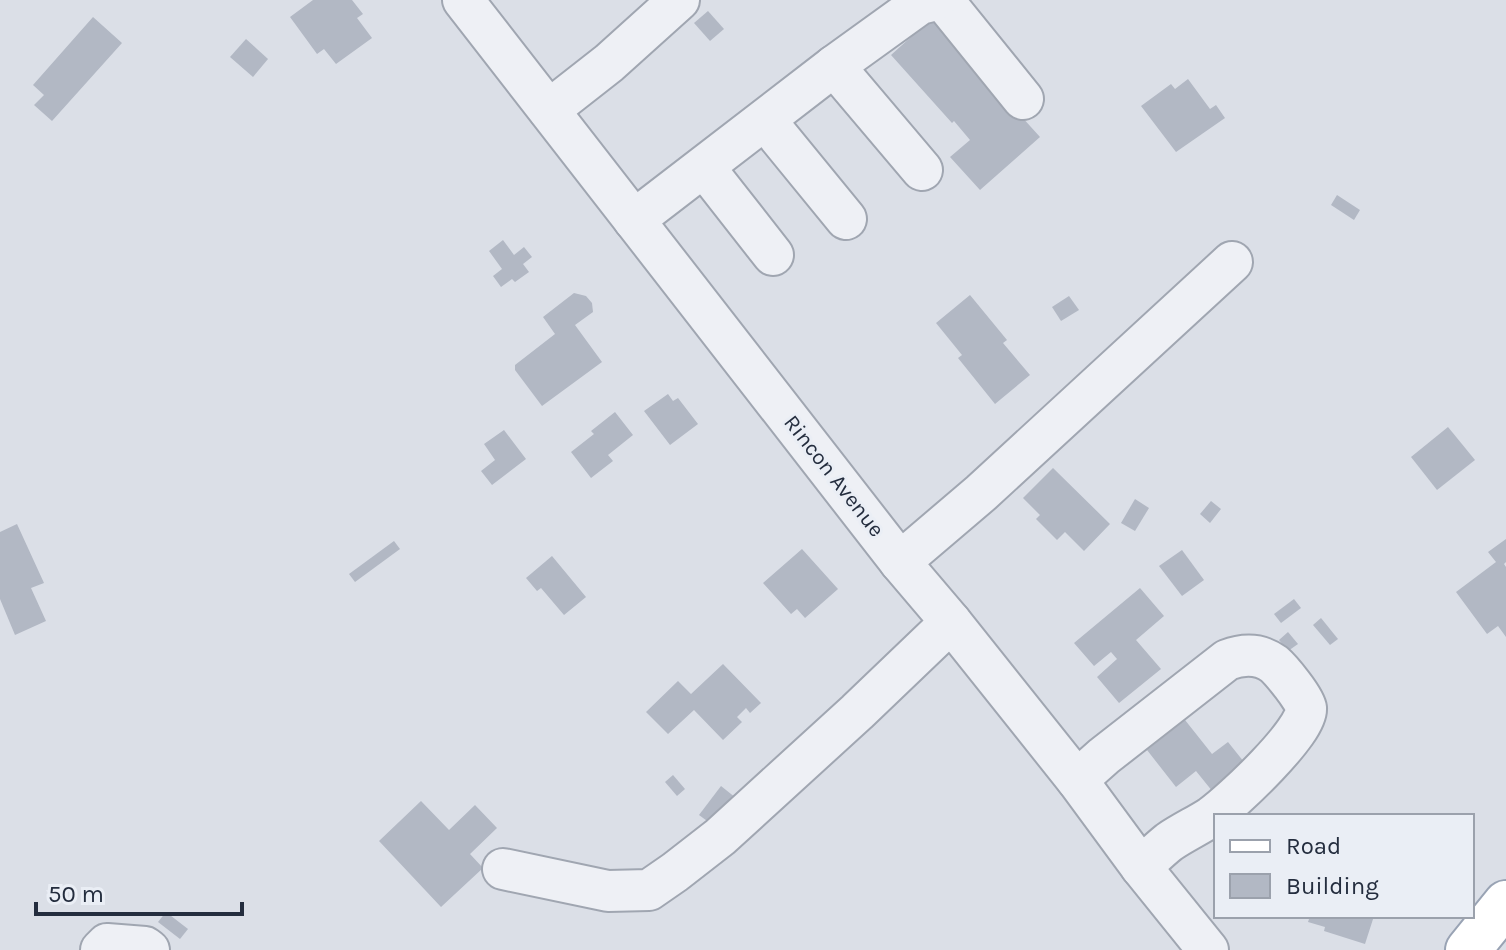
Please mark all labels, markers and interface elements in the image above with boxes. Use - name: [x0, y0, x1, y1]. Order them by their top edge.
- street label: Rincon Avenue: [778, 410, 890, 542]
- legend: [1214, 814, 1474, 918]
- text: Road: [1286, 832, 1341, 860]
- scale bar: [36, 866, 242, 916]
- text: Building: [1286, 872, 1379, 900]
- text: 50 m: [48, 880, 104, 908]

